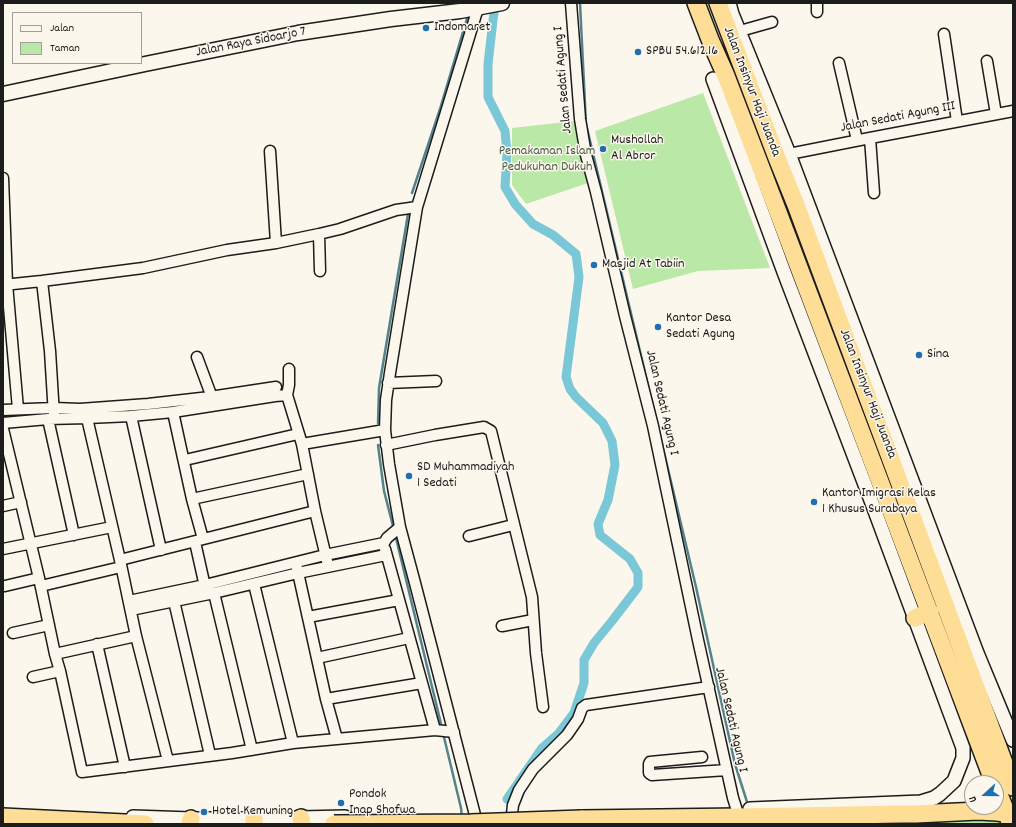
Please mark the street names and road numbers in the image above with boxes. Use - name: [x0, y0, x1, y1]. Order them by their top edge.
- street label: Jalan Raya Sidoarjo 7: [195, 24, 307, 62]
- street label: Jalan Insinyur Haji Juanda: [719, 25, 783, 159]
- street label: Jalan Sedati Agung I: [551, 26, 577, 134]
- street label: Jalan Sedati Agung III: [839, 99, 957, 137]
- street label: Jalan Insinyur Haji Juanda: [835, 327, 899, 461]
- street label: Jalan Sedati Agung I: [641, 349, 681, 457]
- street label: Jalan Sedati Agung I: [710, 666, 750, 774]

